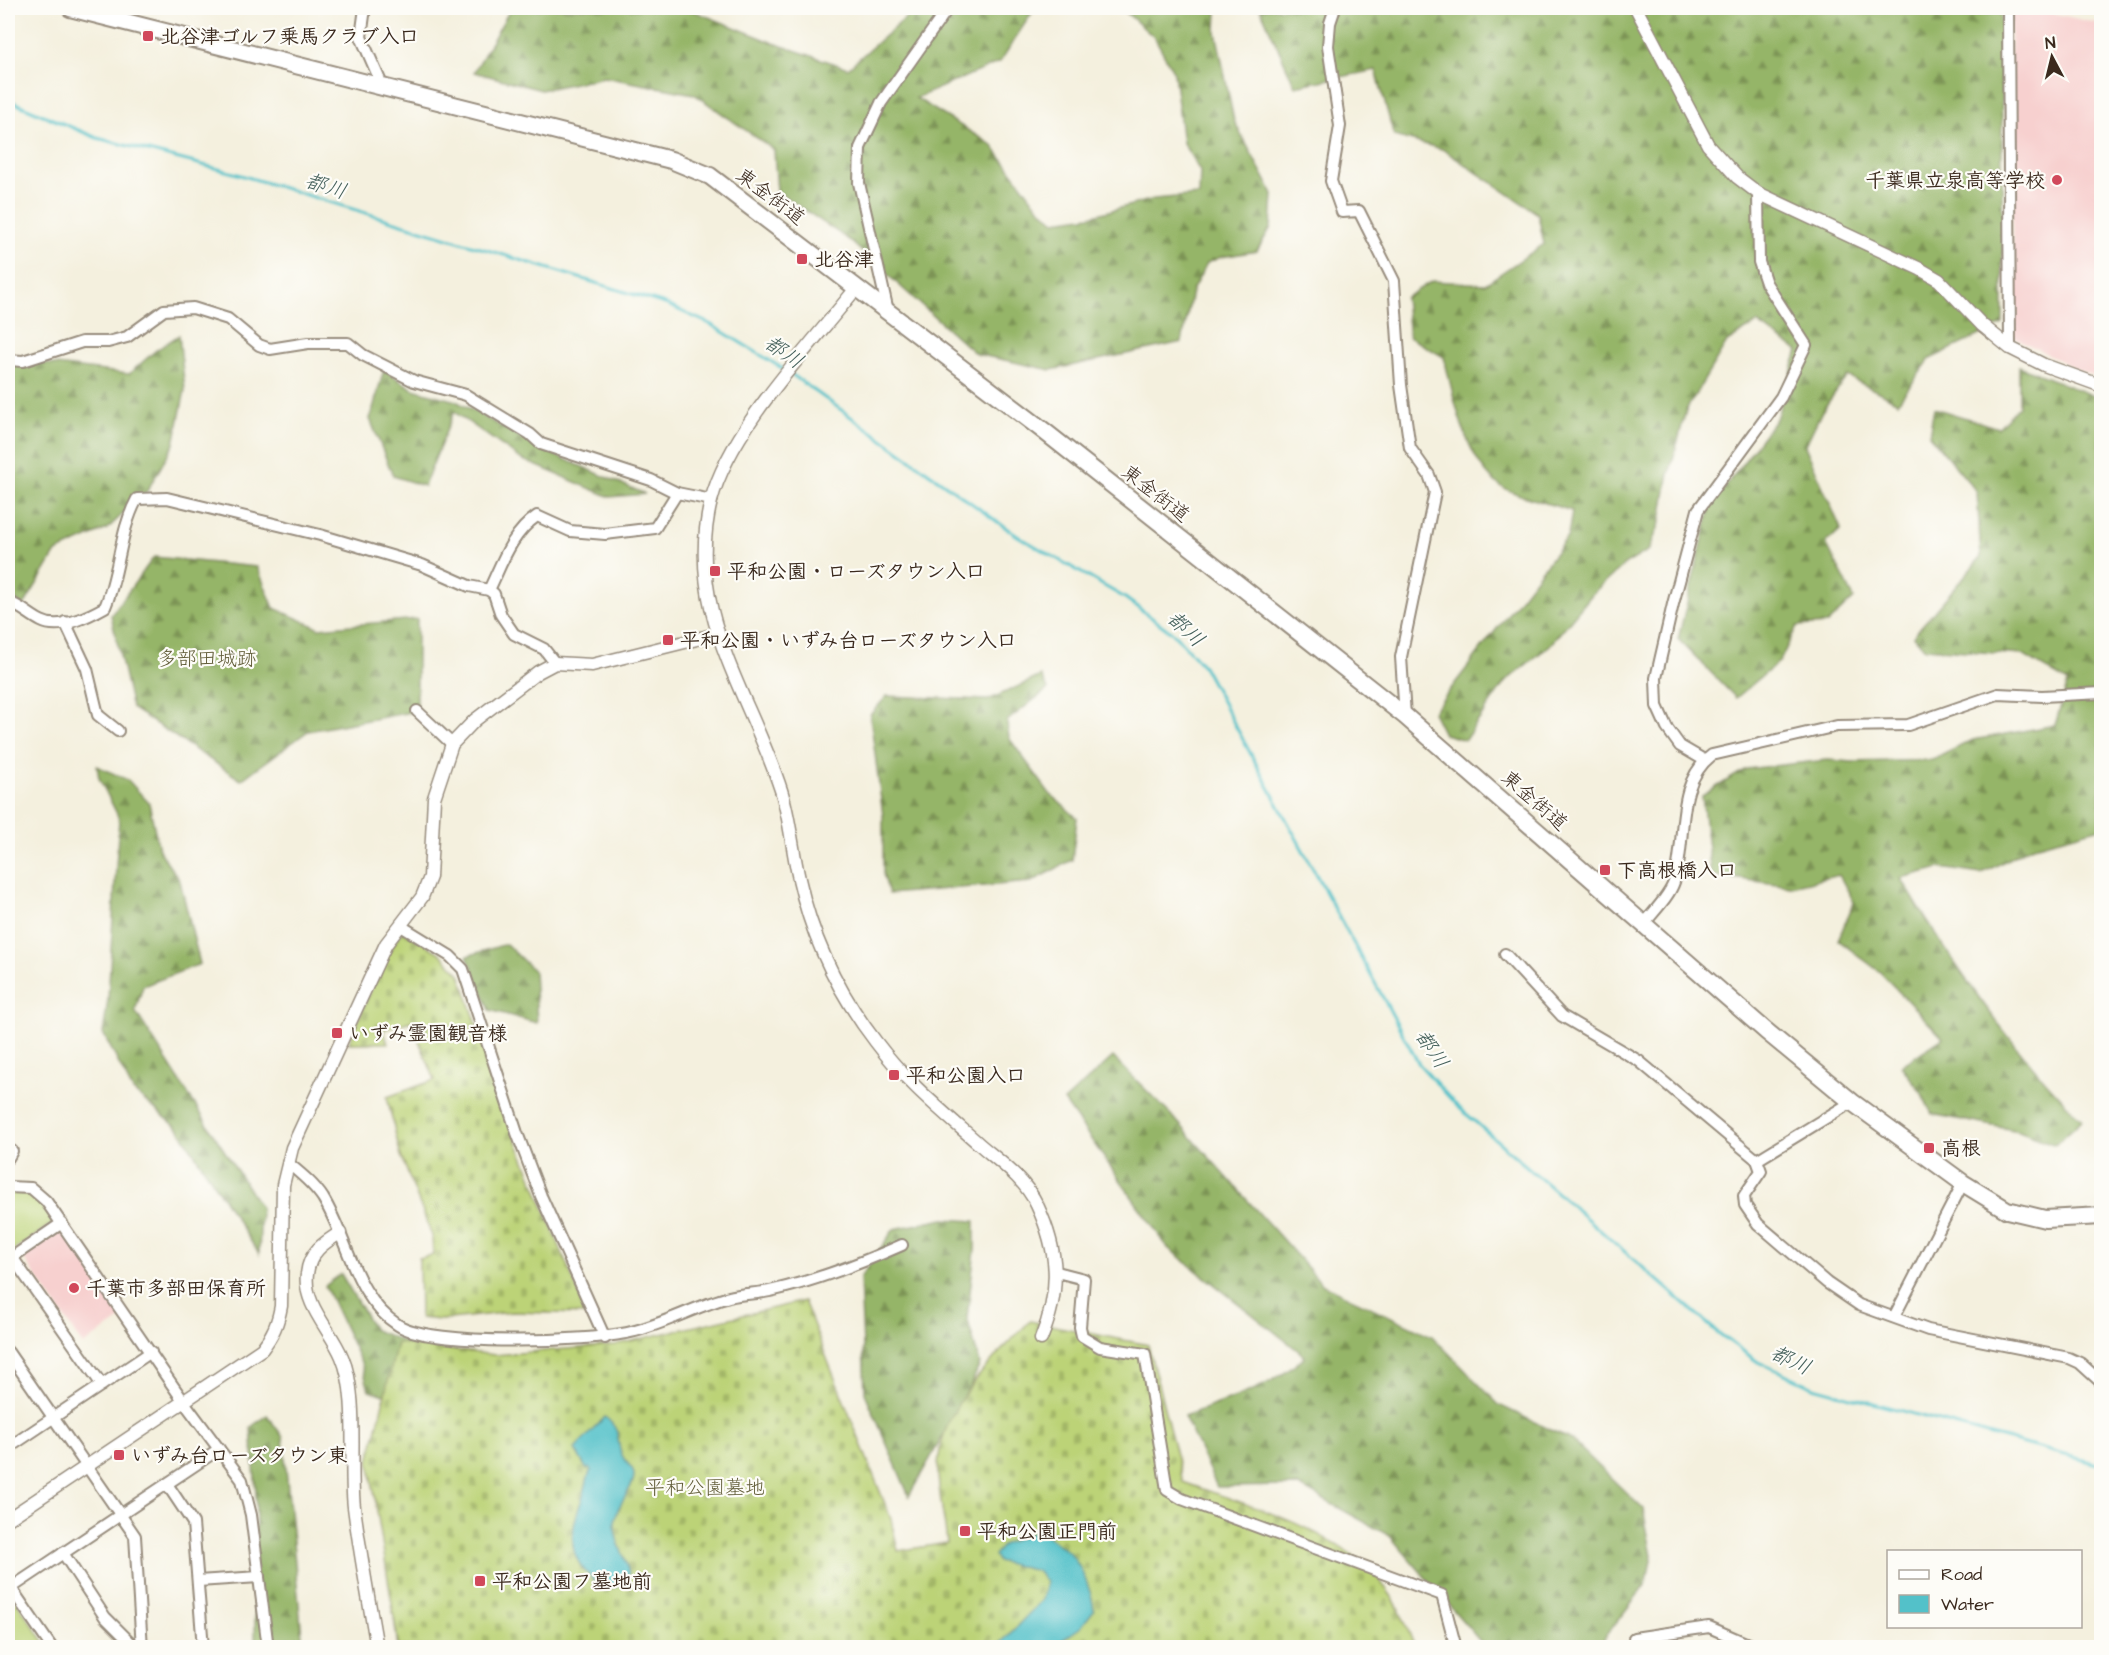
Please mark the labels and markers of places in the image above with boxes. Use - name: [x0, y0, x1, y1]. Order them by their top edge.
- place label: 北谷津ゴルフ乗馬クラブ入口: [160, 23, 419, 51]
- marker: 北谷津ゴルフ乗馬クラブ入口: [141, 29, 155, 43]
- place label: 千葉県立泉高等学校: [1865, 167, 2045, 195]
- marker: 千葉県立泉高等学校: [2050, 173, 2064, 187]
- place label: 北谷津: [814, 246, 874, 274]
- marker: 北谷津: [795, 252, 809, 266]
- place label: 平和公園・ローズタウン入口: [727, 558, 985, 586]
- marker: 平和公園・ローズタウン入口: [708, 564, 722, 578]
- place label: 平和公園・いずみ台ローズタウン入口: [680, 627, 1017, 655]
- marker: 平和公園・いずみ台ローズタウン入口: [661, 633, 675, 647]
- place label: 下高根橋入口: [1617, 857, 1737, 885]
- marker: 下高根橋入口: [1598, 863, 1612, 877]
- place label: いずみ霊園観音様: [349, 1020, 507, 1048]
- marker: いずみ霊園観音様: [330, 1026, 344, 1040]
- place label: 平和公園入口: [906, 1062, 1026, 1090]
- marker: 平和公園入口: [887, 1068, 901, 1082]
- place label: 高根: [1941, 1135, 1981, 1163]
- marker: 高根: [1922, 1141, 1936, 1155]
- place label: 千葉市多部田保育所: [86, 1275, 266, 1303]
- marker: 千葉市多部田保育所: [67, 1281, 81, 1295]
- place label: いずみ台ローズタウン東: [131, 1442, 348, 1470]
- marker: いずみ台ローズタウン東: [112, 1448, 126, 1462]
- place label: 平和公園正門前: [977, 1518, 1117, 1546]
- marker: 平和公園正門前: [958, 1524, 972, 1538]
- place label: 平和公園フ墓地前: [492, 1568, 652, 1596]
- marker: 平和公園フ墓地前: [473, 1574, 487, 1588]

